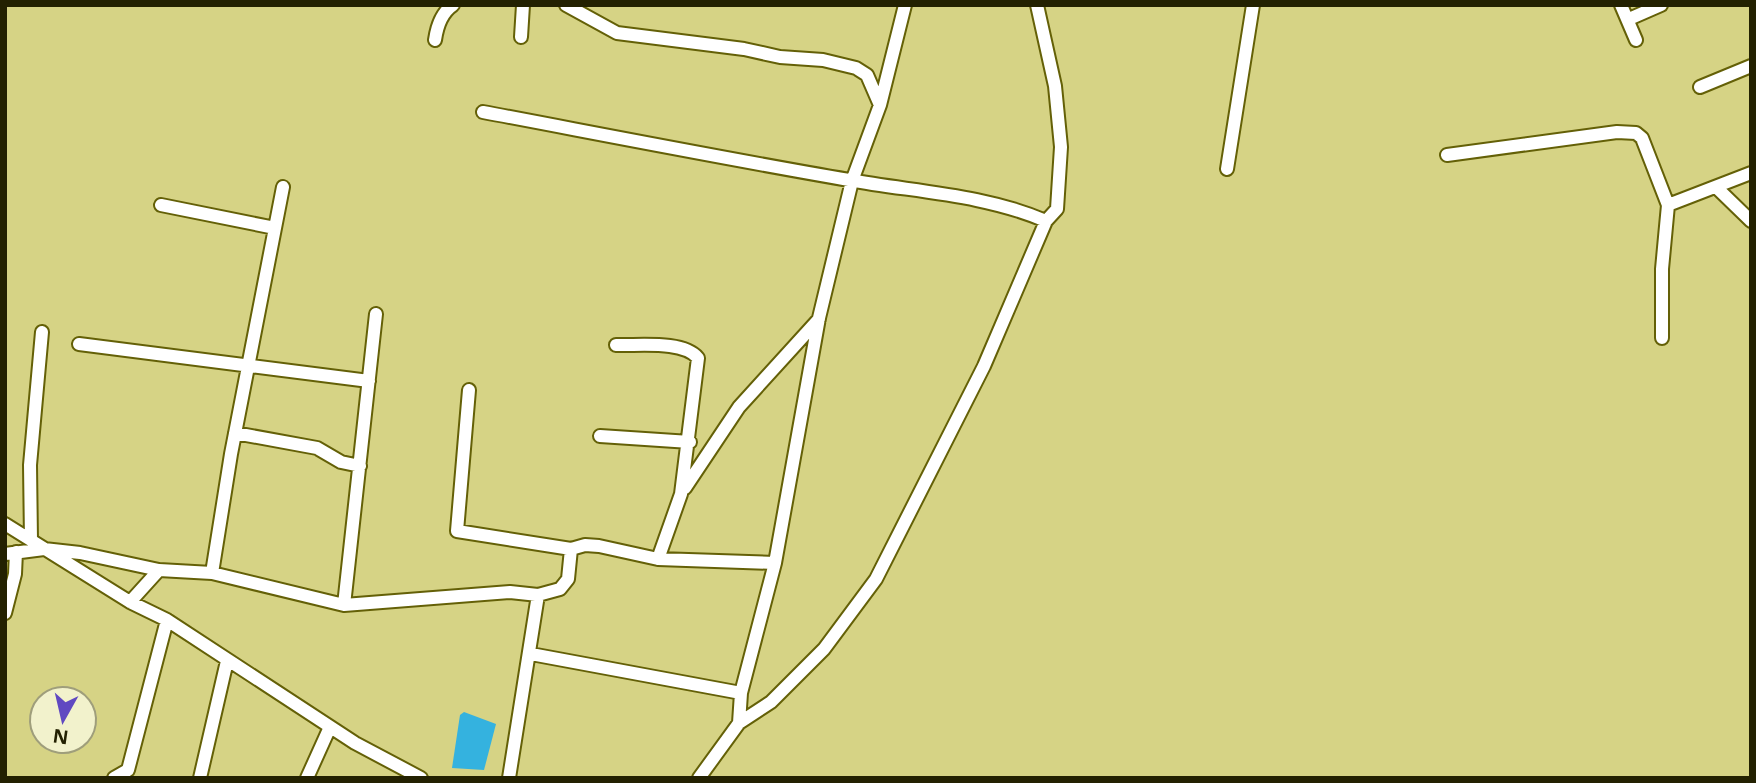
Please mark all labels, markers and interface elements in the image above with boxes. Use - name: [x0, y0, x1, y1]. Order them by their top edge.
- north arrow: [28, 685, 98, 755]
- text: N: [51, 723, 70, 751]

